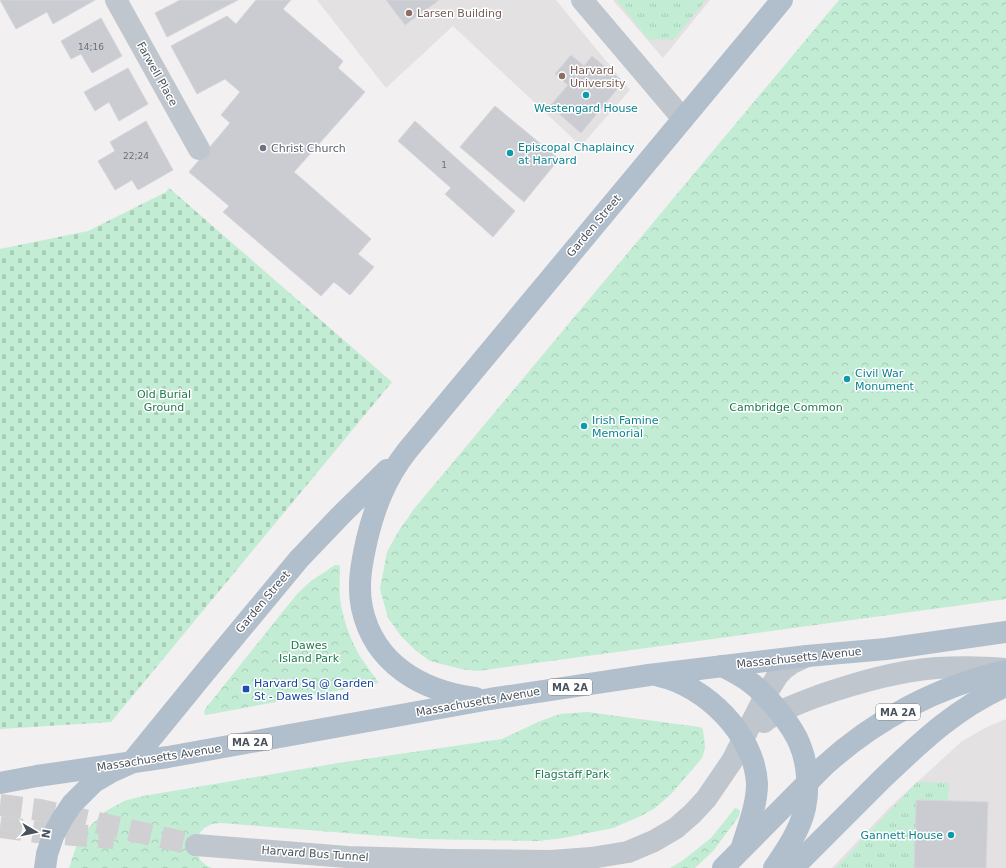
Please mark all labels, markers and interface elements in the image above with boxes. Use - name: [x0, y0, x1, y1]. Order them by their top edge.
- place label: Larsen Building: [417, 7, 502, 20]
- marker: Larsen Building: [404, 8, 414, 18]
- street label: Farwell Place: [134, 40, 180, 108]
- house number: 14;16: [78, 42, 104, 52]
- place label: Harvard University: [570, 64, 626, 90]
- marker: Harvard University: [557, 71, 567, 81]
- marker: Westengard House: [581, 90, 591, 100]
- place label: Westengard House: [534, 102, 638, 115]
- place label: Episcopal Chaplaincy at Harvard: [518, 141, 635, 167]
- place label: Christ Church: [271, 142, 346, 155]
- marker: Christ Church: [258, 143, 268, 153]
- marker: Episcopal Chaplaincy at Harvard: [505, 148, 515, 158]
- house number: 22;24: [123, 151, 149, 161]
- house number: 1: [441, 160, 447, 170]
- street label: Garden Street: [564, 192, 624, 260]
- place label: Civil War Monument: [855, 367, 915, 393]
- marker: Civil War Monument: [842, 374, 852, 384]
- park label: Old Burial Ground: [137, 388, 191, 414]
- park label: Cambridge Common: [729, 401, 843, 414]
- place label: Irish Famine Memorial: [592, 414, 659, 440]
- marker: Irish Famine Memorial: [579, 421, 589, 431]
- street label: Garden Street: [233, 568, 293, 636]
- park label: Dawes Island Park: [279, 639, 340, 665]
- street label: Massachusetts Avenue: [736, 645, 862, 671]
- place label: Harvard Sq @ Garden St - Dawes Island: [254, 677, 374, 703]
- road number: MA 2A: [548, 679, 592, 695]
- marker: Harvard Sq @ Garden St - Dawes Island: [241, 684, 251, 694]
- street label: Massachusetts Avenue: [415, 685, 541, 719]
- road number: MA 2A: [876, 704, 920, 720]
- road number: MA 2A: [228, 734, 272, 750]
- street label: Massachusetts Avenue: [96, 742, 222, 774]
- park label: Flagstaff Park: [535, 768, 610, 781]
- north arrow: [16, 812, 56, 852]
- text: N: [38, 828, 53, 839]
- place label: Gannett House: [860, 829, 943, 842]
- marker: Gannett House: [946, 830, 956, 840]
- street label: Harvard Bus Tunnel: [261, 844, 369, 864]

